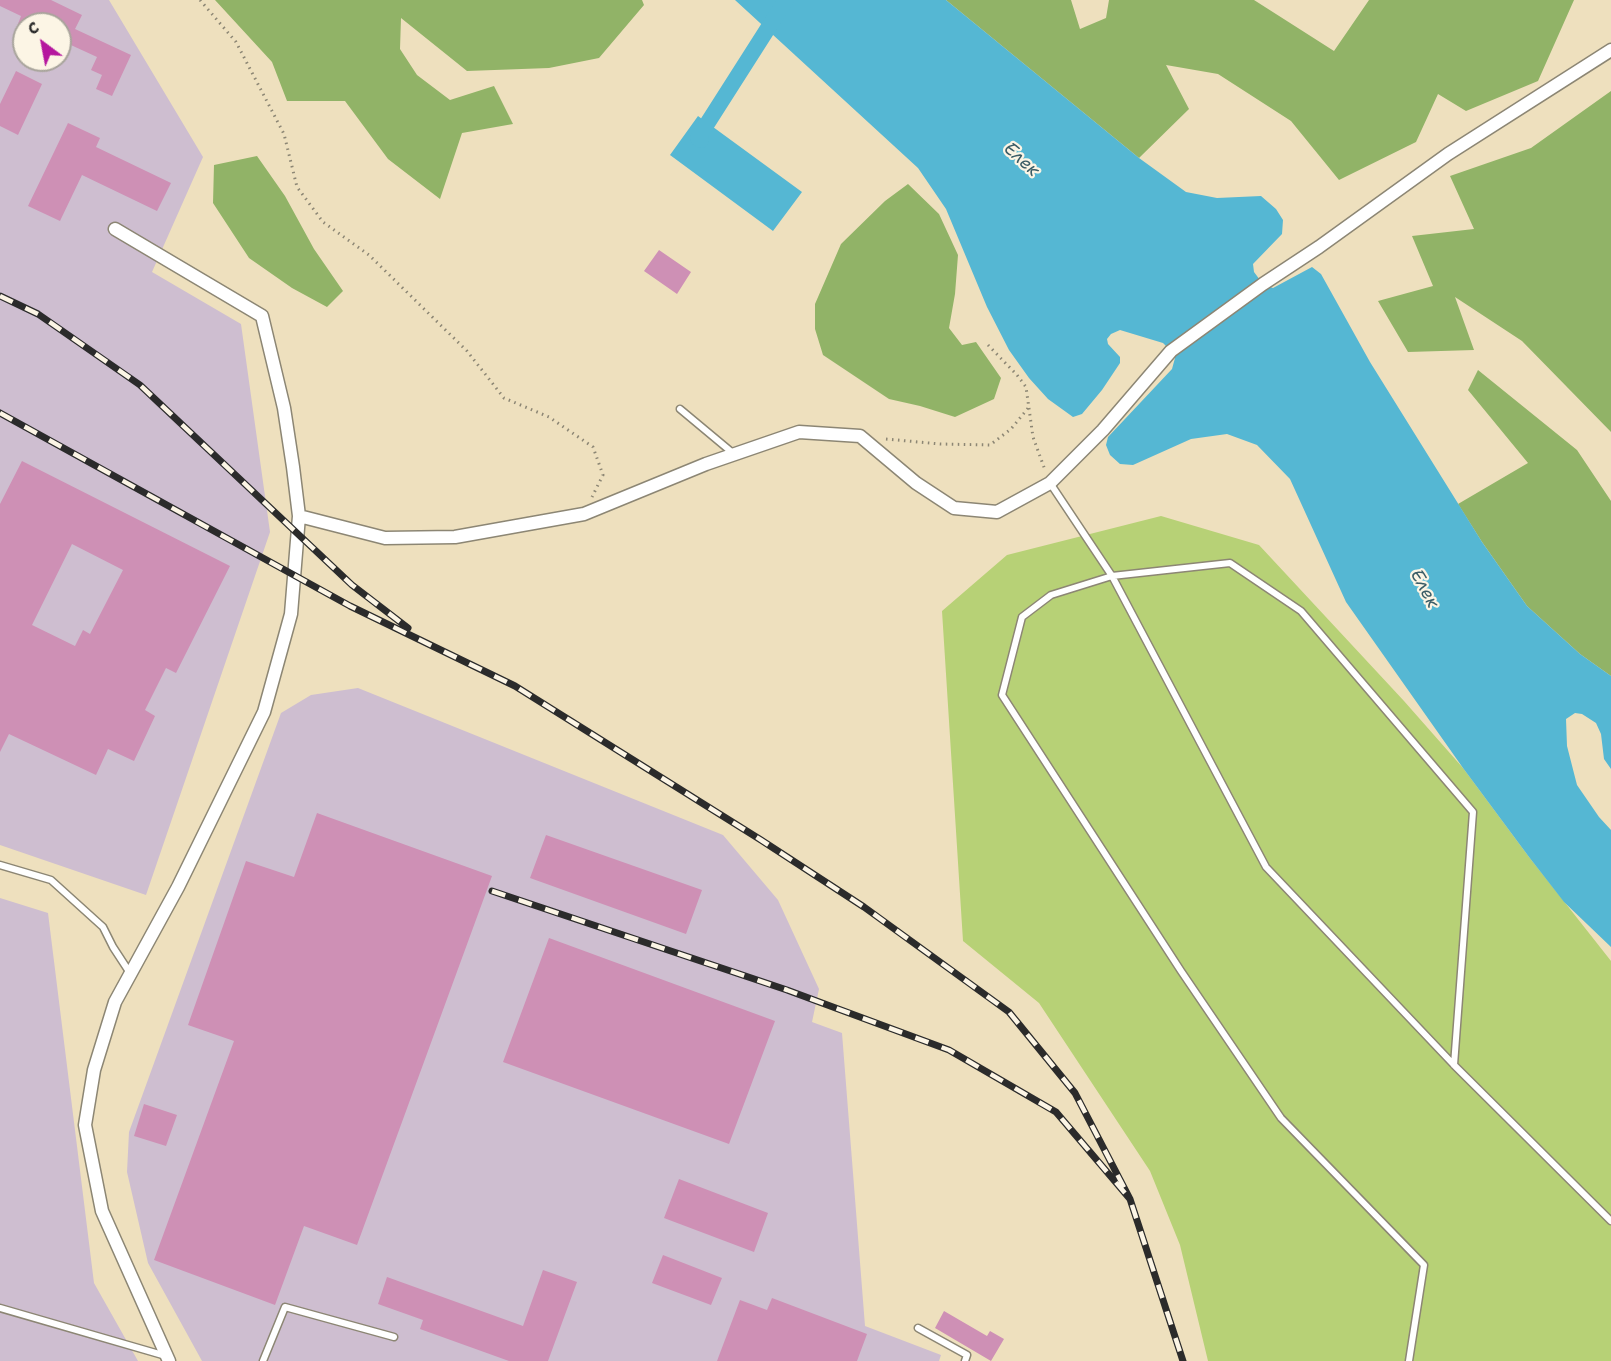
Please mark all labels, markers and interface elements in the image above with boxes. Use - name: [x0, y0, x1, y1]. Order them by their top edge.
- north arrow: [12, 12, 72, 72]
- text: С: [24, 17, 43, 40]
- water label: Елек: [999, 138, 1043, 182]
- water label: Елек: [1405, 566, 1443, 612]

